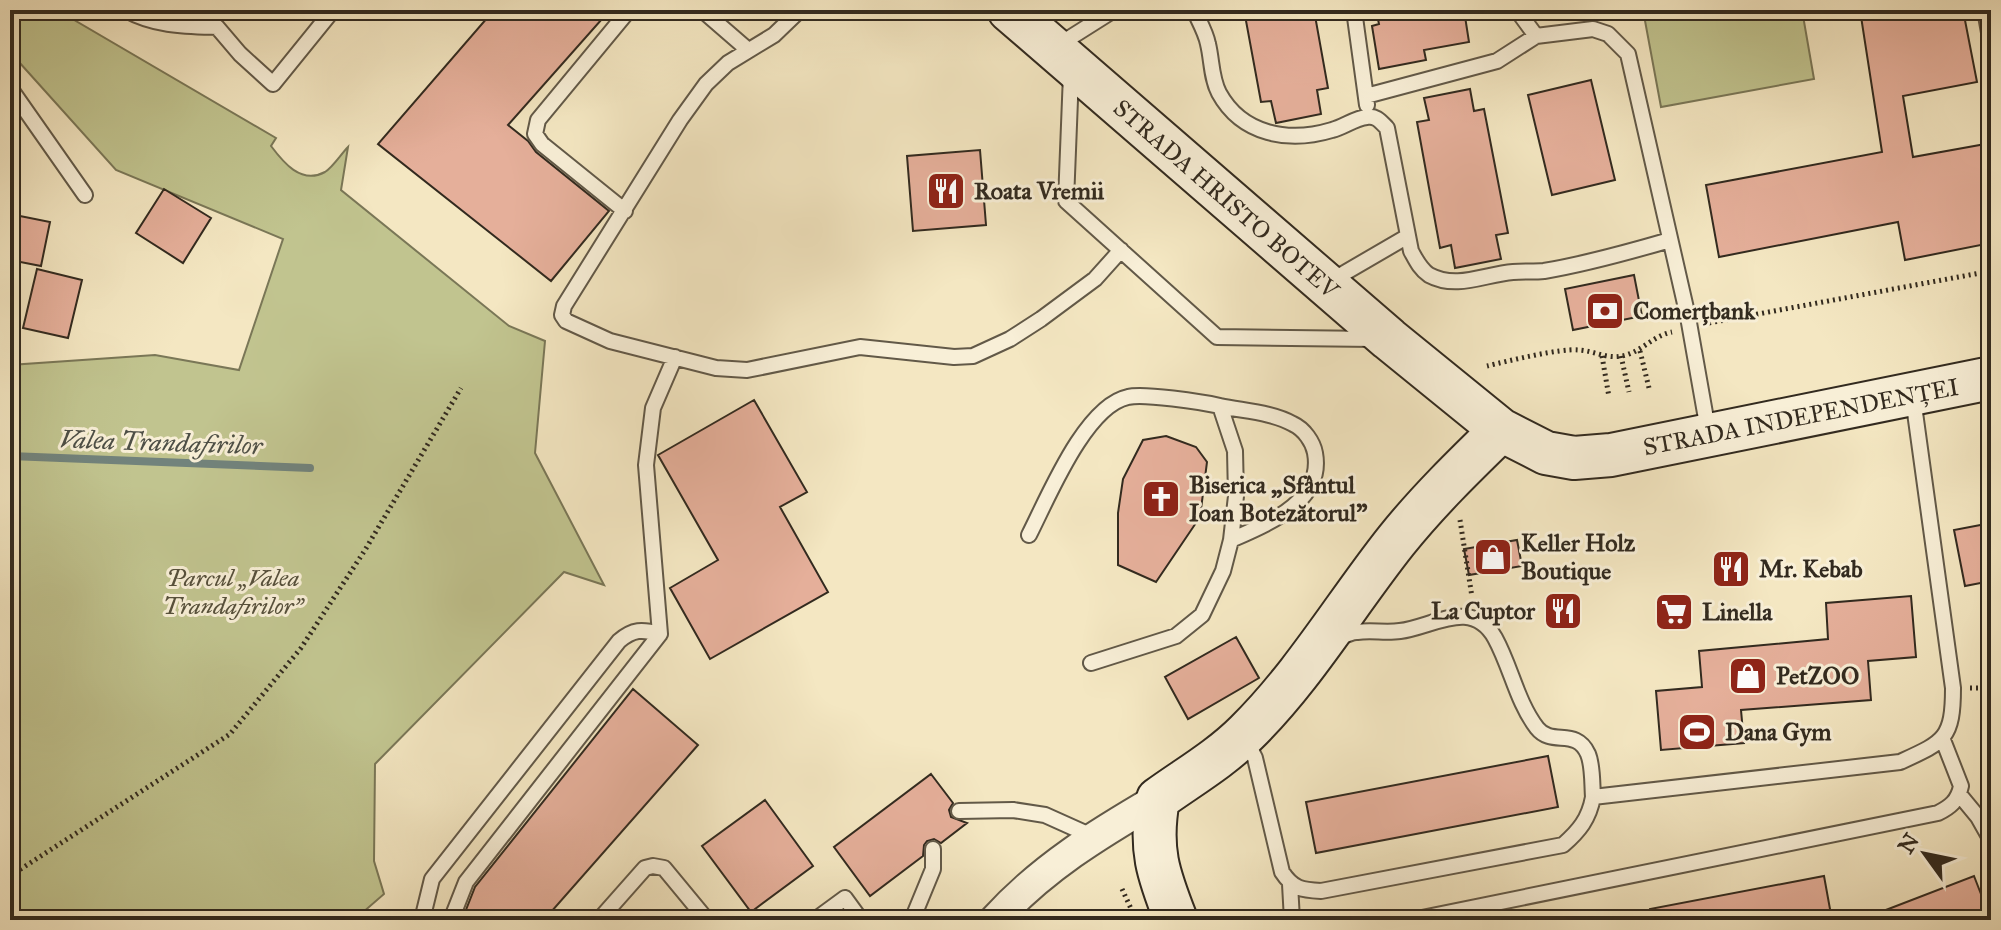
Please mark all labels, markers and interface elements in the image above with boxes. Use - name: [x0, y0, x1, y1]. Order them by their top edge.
- street label: STRADA HRISTO BOTEV: [1107, 93, 1346, 306]
- restaurant icon: Roata Vremii: [925, 170, 967, 212]
- place label: Roata Vremii: [974, 176, 1104, 206]
- bank icon: Comerțbank: [1584, 290, 1626, 332]
- place label: Comerțbank: [1633, 296, 1756, 326]
- street label: STRADA INDEPENDENȚEI: [1641, 372, 1961, 462]
- water label: Valea Trandafirilor: [59, 422, 264, 462]
- place label: Biserica „Sfântul Ioan Botezătorul”: [1189, 470, 1367, 528]
- church icon: Biserica „Sfântul Ioan Botezătorul”: [1140, 478, 1182, 520]
- place label: Keller Holz Boutique: [1521, 528, 1636, 586]
- shop icon: Keller Holz Boutique: [1472, 536, 1514, 578]
- restaurant icon: Mr. Kebab: [1710, 548, 1752, 590]
- place label: Mr. Kebab: [1759, 554, 1863, 584]
- park label: Parcul „Valea Trandafirilor”: [163, 563, 306, 621]
- restaurant icon: La Cuptor: [1542, 590, 1584, 632]
- supermarket icon: Linella: [1653, 591, 1695, 633]
- place label: La Cuptor: [1431, 596, 1536, 626]
- place label: Linella: [1702, 597, 1773, 627]
- shop icon: PetZOO: [1727, 655, 1769, 697]
- place label: PetZOO: [1776, 661, 1859, 691]
- sports icon: Dana Gym: [1676, 711, 1718, 753]
- place label: Dana Gym: [1725, 717, 1832, 747]
- north arrow: [1885, 814, 1965, 894]
- text: N: [1892, 828, 1925, 859]

